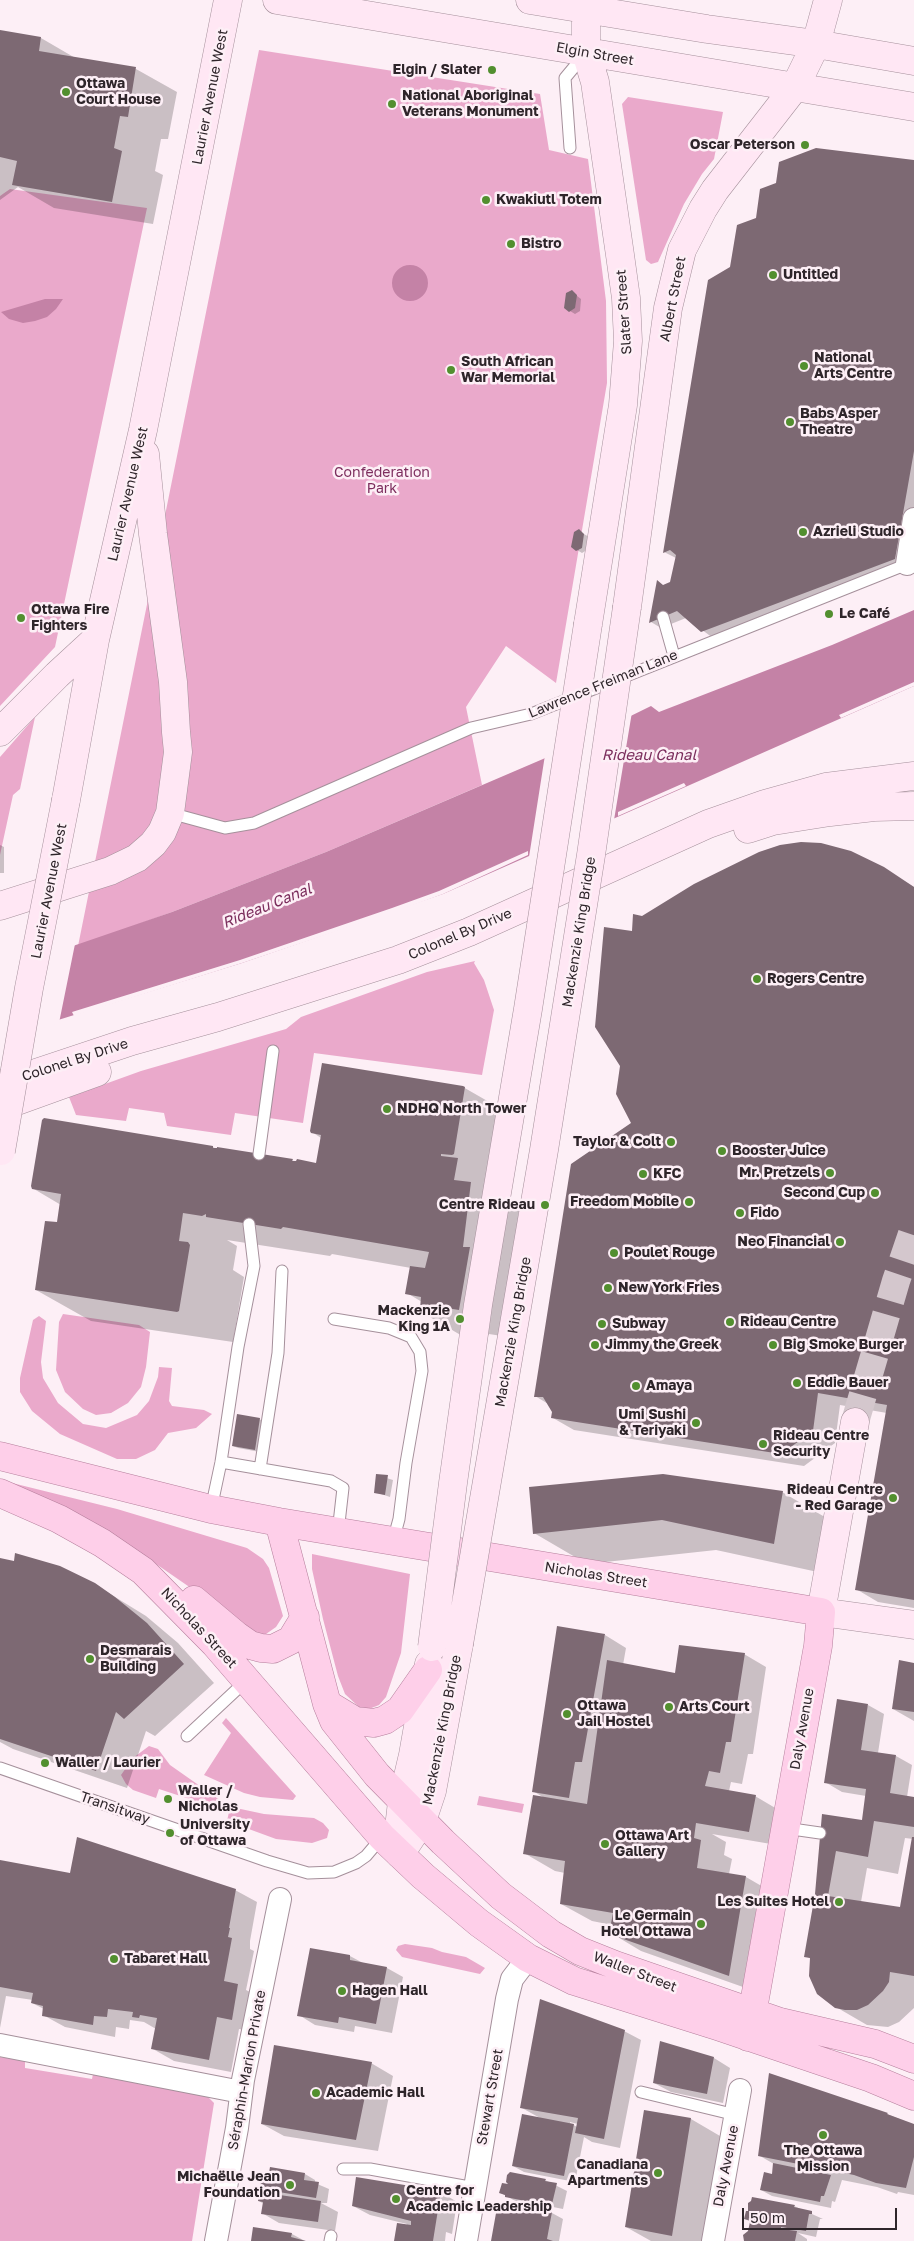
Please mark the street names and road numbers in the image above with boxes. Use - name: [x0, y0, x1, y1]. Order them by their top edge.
- street label: Laurier Avenue West: [189, 28, 231, 166]
- street label: Elgin Street: [555, 39, 635, 69]
- street label: Albert Street: [656, 255, 690, 343]
- street label: Slater Street: [613, 269, 635, 355]
- street label: Laurier Avenue West: [104, 425, 152, 563]
- street label: Lawrence Freiman Lane: [526, 646, 680, 722]
- street label: Laurier Avenue West: [28, 822, 70, 960]
- street label: Mackenzie King Bridge: [559, 855, 599, 1009]
- street label: Colonel By Drive: [406, 905, 514, 963]
- street label: Colonel By Drive: [20, 1035, 130, 1085]
- street label: Mackenzie King Bridge: [491, 1255, 535, 1409]
- street label: Nicholas Street: [543, 1559, 649, 1591]
- street label: Nicholas Street: [157, 1584, 241, 1672]
- street label: Mackenzie King Bridge: [419, 1654, 465, 1806]
- street label: Daly Avenue: [787, 1687, 817, 1771]
- street label: Transitway: [78, 1788, 152, 1828]
- street label: Waller Street: [591, 1948, 679, 1996]
- street label: Séraphin-Marion Private: [225, 1989, 269, 2151]
- street label: Stewart Street: [473, 2048, 507, 2146]
- street label: Daly Avenue: [710, 2124, 742, 2208]

